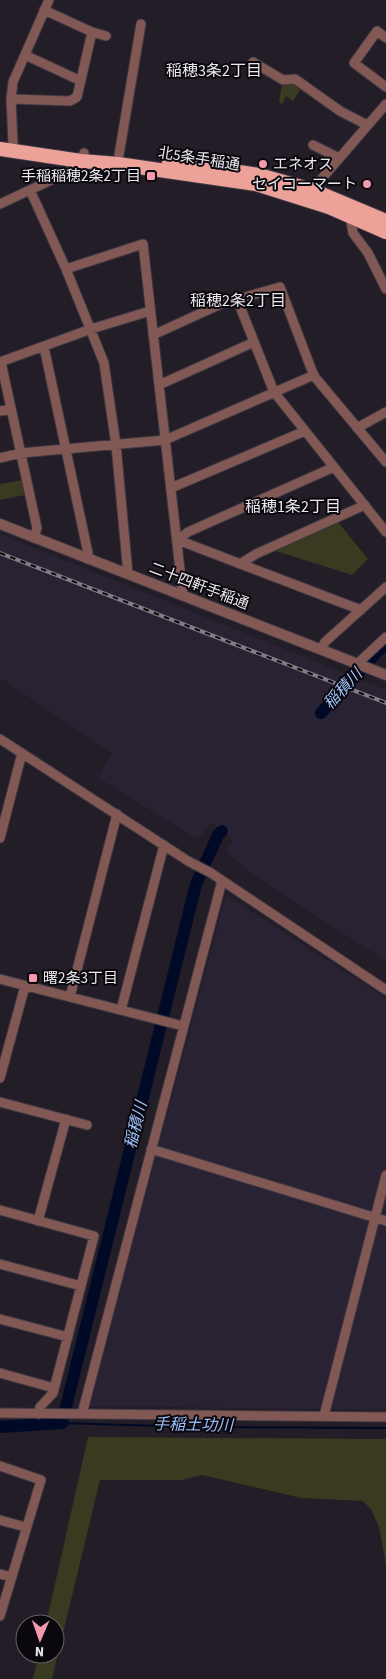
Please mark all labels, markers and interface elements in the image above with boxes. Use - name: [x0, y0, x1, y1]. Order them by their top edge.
- district label: 稲穂3条2丁目: [166, 60, 262, 82]
- street label: 北5条手稲通: [157, 142, 241, 176]
- place label: エネオス: [273, 154, 333, 175]
- marker: エネオス: [257, 158, 269, 170]
- place label: 手稲稲穂2条2丁目: [21, 166, 141, 187]
- marker: 手稲稲穂2条2丁目: [145, 170, 157, 182]
- place label: セイコーマート: [252, 174, 357, 195]
- marker: セイコーマート: [361, 178, 373, 190]
- district label: 稲穂2条2丁目: [190, 290, 286, 312]
- district label: 稲穂1条2丁目: [245, 496, 341, 518]
- street label: 二十四軒手稲通: [146, 557, 252, 615]
- water label: 稲積川: [319, 662, 369, 714]
- place label: 曙2条3丁目: [43, 968, 118, 989]
- marker: 曙2条3丁目: [27, 972, 39, 984]
- water label: 稲積川: [120, 1097, 153, 1151]
- water label: 手稲土功川: [153, 1413, 235, 1437]
- north arrow: [15, 1614, 65, 1664]
- text: N: [35, 1641, 45, 1661]

